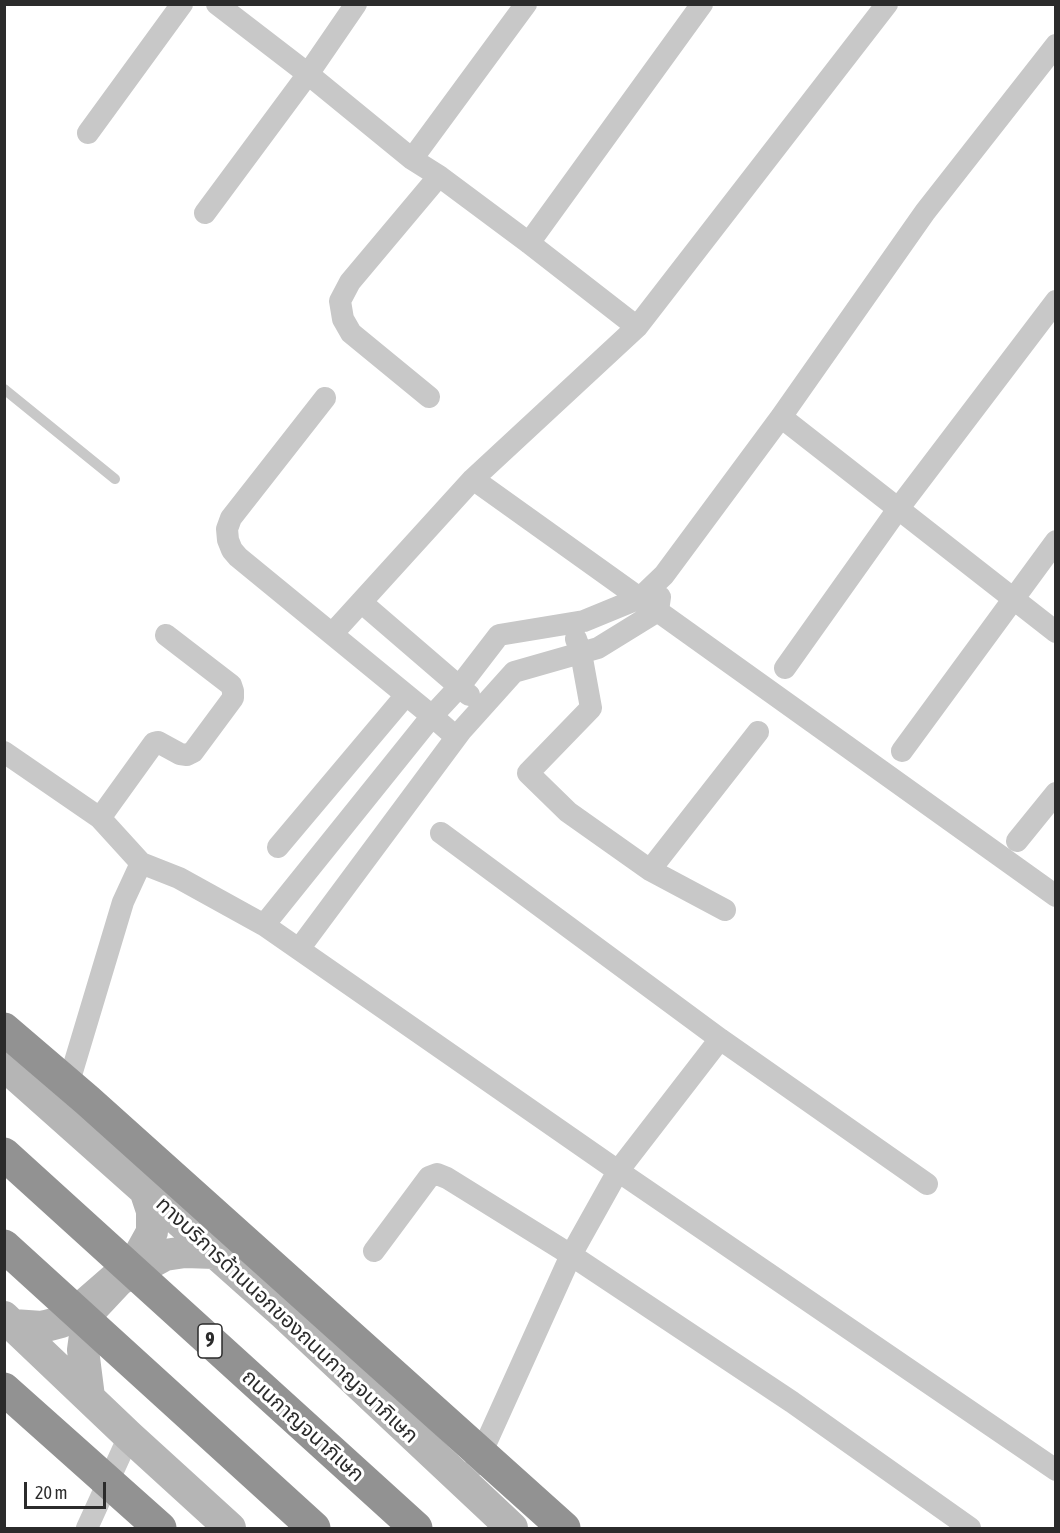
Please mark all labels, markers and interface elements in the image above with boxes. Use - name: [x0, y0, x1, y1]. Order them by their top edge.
- street label: ทางบริการด้านนอกของถนนกาญจนาภิเษก: [151, 1192, 423, 1448]
- road number: 9: [198, 1324, 222, 1358]
- street label: ถนนกาญจนาภิเษก: [237, 1364, 369, 1488]
- scale bar: [27, 1470, 110, 1508]
- text: 20 m: [35, 1482, 67, 1503]

